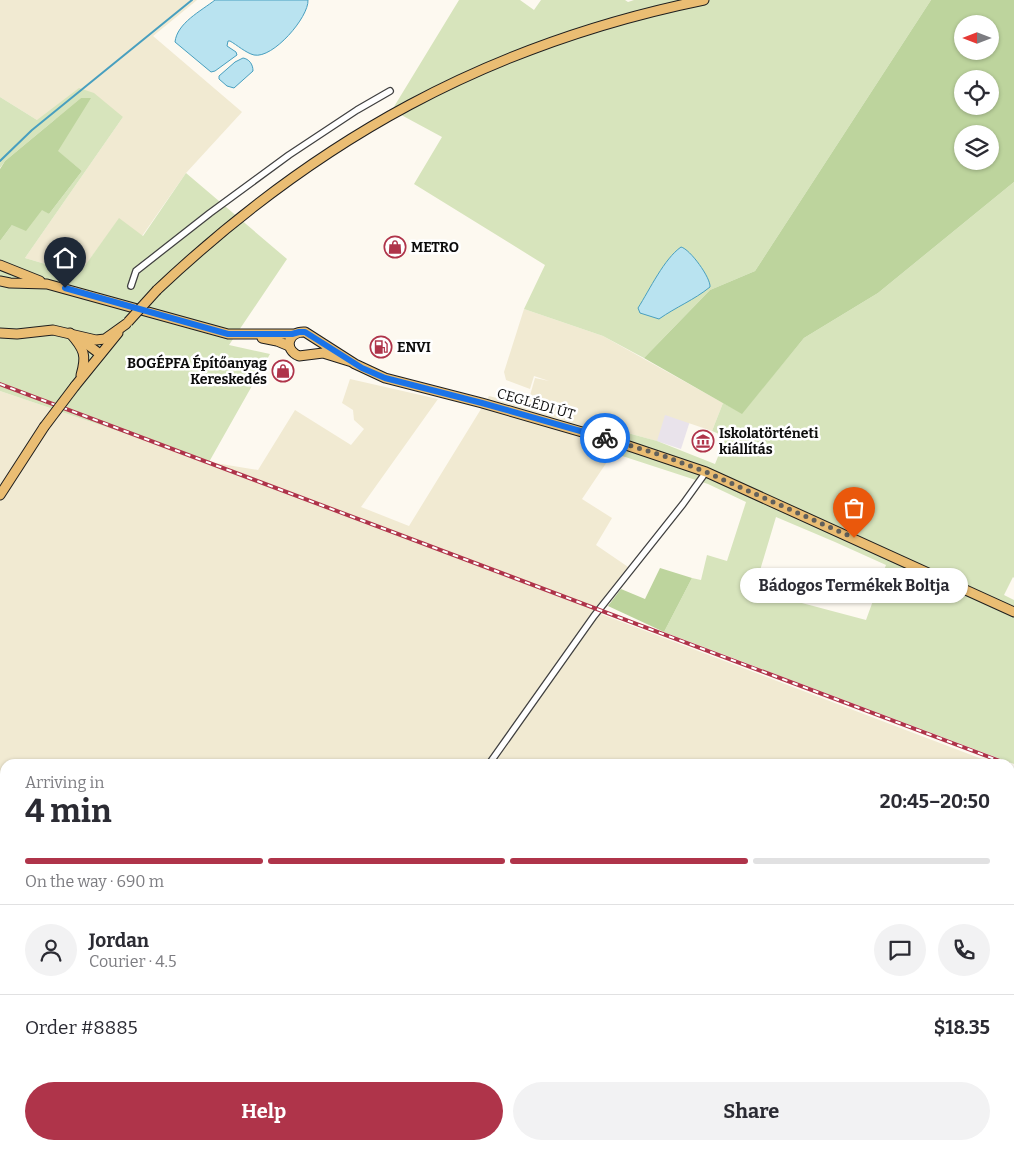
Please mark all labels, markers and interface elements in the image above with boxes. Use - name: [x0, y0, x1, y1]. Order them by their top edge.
- north arrow: [954, 15, 999, 60]
- map controls: [954, 15, 999, 170]
- button: locate: [954, 70, 999, 115]
- button: layers: [954, 125, 999, 170]
- shop icon: METRO: [383, 235, 407, 259]
- pin: [44, 237, 86, 288]
- place label: METRO: [411, 239, 459, 256]
- icon: home: [51, 244, 79, 272]
- fuel station icon: ENVI: [369, 335, 393, 359]
- place label: ENVI: [397, 339, 431, 356]
- place label: BOGÉPFA Építőanyag Kereskedés: [127, 354, 267, 388]
- shop icon: BOGÉPFA Építőanyag Kereskedés: [271, 359, 295, 383]
- street label: CEGLÉDI ÚT: [495, 384, 577, 423]
- courier: [580, 413, 630, 463]
- icon: bike: [591, 424, 619, 452]
- place label: Iskolatörténeti kiállítás: [719, 425, 819, 458]
- museum icon: Iskolatörténeti kiállítás: [691, 429, 715, 453]
- pin: [833, 487, 875, 538]
- icon: bag: [840, 494, 868, 522]
- callout: Bádogos Termékek Boltja: [740, 568, 968, 603]
- text: Bádogos Termékek Boltja: [759, 576, 949, 595]
- text: Arriving in: [25, 773, 104, 792]
- text: 20:45–20:50: [880, 790, 990, 813]
- text: 4 min: [25, 792, 112, 830]
- text: On the way · 690 m: [25, 872, 164, 891]
- button: person: [25, 924, 77, 976]
- button: chat: [874, 924, 926, 976]
- button: phone: [938, 924, 990, 976]
- text: Jordan: [89, 929, 149, 952]
- text: Courier · 4.5: [89, 952, 177, 971]
- text: Order #8885: [25, 1016, 138, 1039]
- text: $18.35: [934, 1016, 990, 1039]
- button: Help: [25, 1082, 503, 1140]
- button: Share: [513, 1082, 990, 1140]

